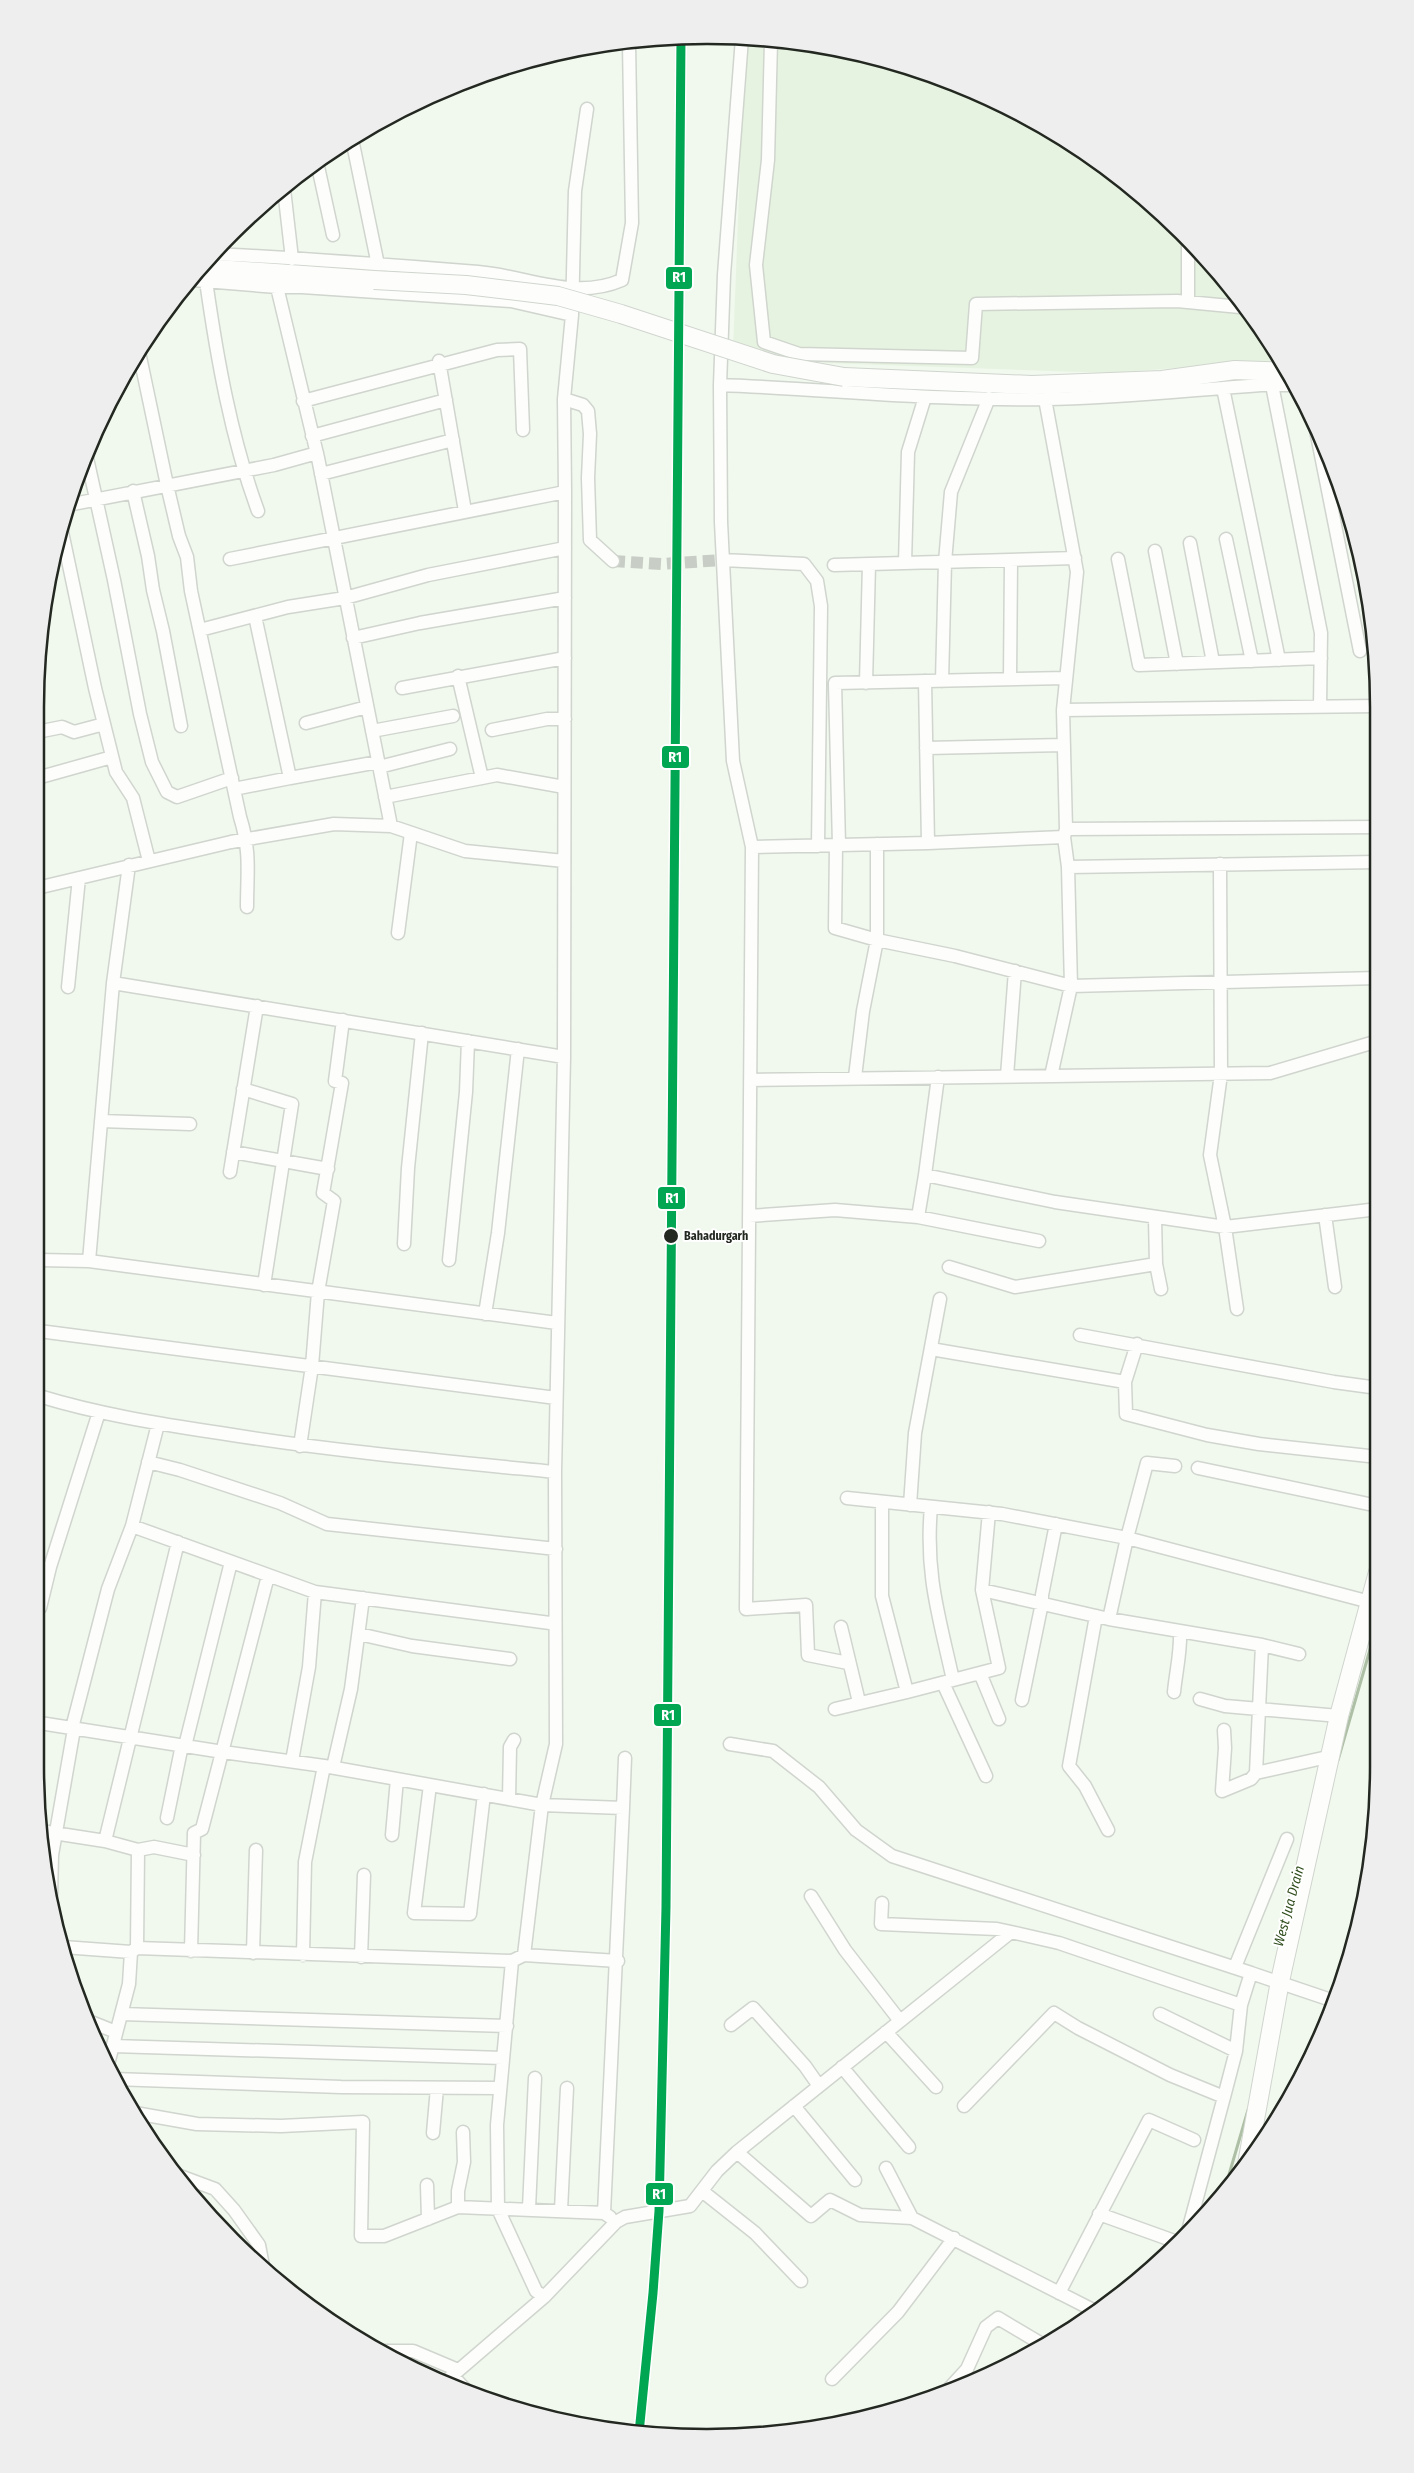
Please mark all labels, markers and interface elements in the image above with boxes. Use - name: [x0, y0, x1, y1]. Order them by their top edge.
- line badge: R1: [665, 266, 693, 290]
- text: R1: [672, 269, 686, 286]
- line badge: R1: [661, 745, 690, 769]
- text: R1: [668, 749, 682, 766]
- line badge: R1: [657, 1186, 686, 1210]
- text: R1: [665, 1190, 679, 1207]
- marker: Bahadurgarh: [662, 1227, 680, 1245]
- place label: Bahadurgarh: [684, 1229, 748, 1243]
- line badge: R1: [653, 1703, 682, 1727]
- text: R1: [661, 1707, 675, 1724]
- water label: West Jua Drain: [1270, 1864, 1308, 1948]
- line badge: R1: [645, 2182, 674, 2206]
- text: R1: [652, 2186, 666, 2203]

